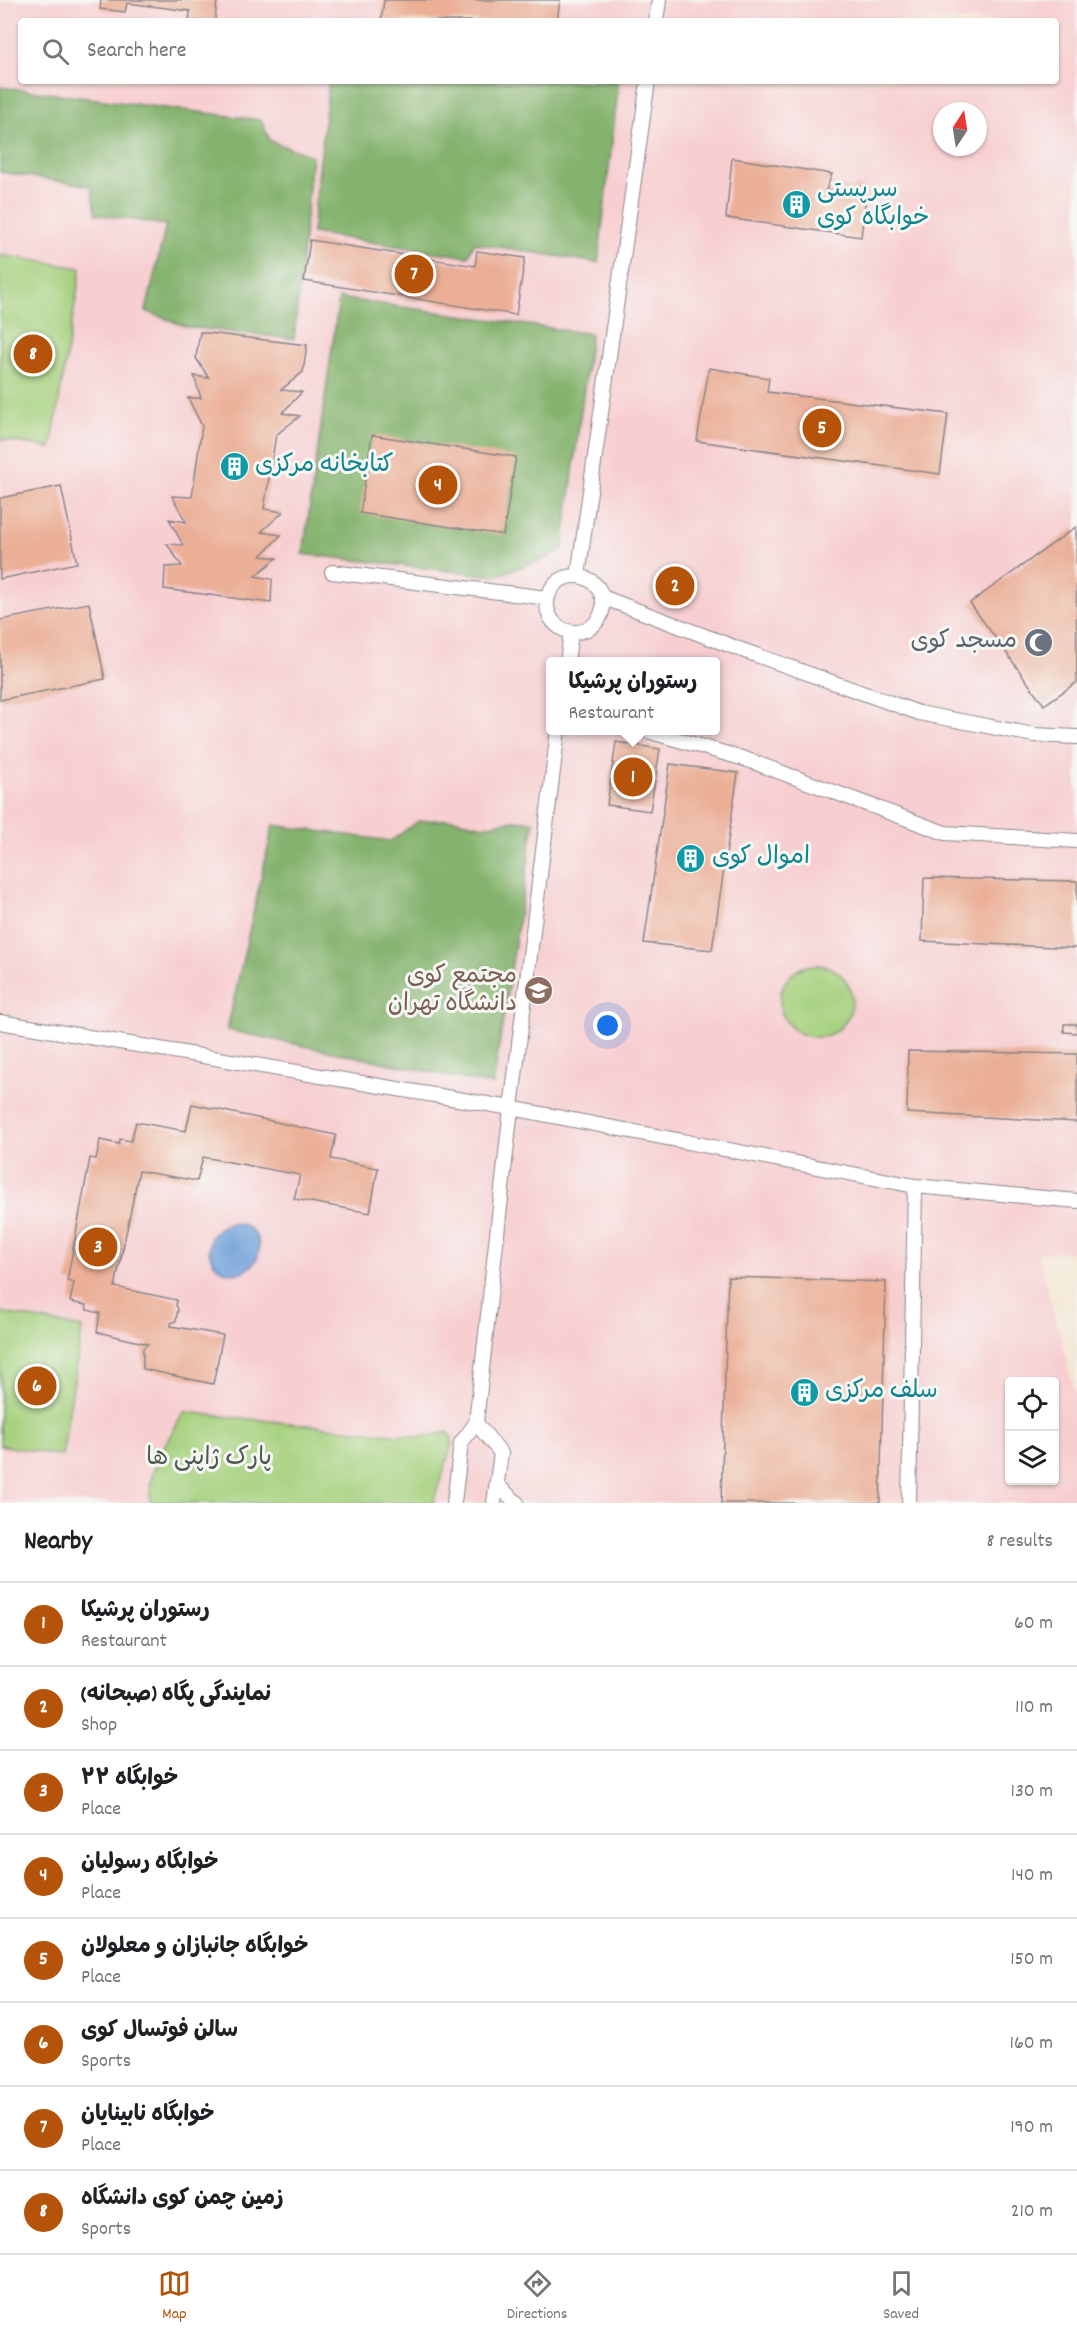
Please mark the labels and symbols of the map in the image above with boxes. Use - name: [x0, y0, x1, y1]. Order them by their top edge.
- north arrow: [933, 102, 987, 156]
- place label: سرپستی خوابگاه کوی: [817, 174, 929, 236]
- building icon: سرپستی خوابگاه کوی: [780, 189, 812, 221]
- pin: 7: [394, 252, 434, 296]
- pin: 8: [14, 332, 52, 376]
- pin: 5: [802, 406, 842, 450]
- place label: کتابخانه مرکزی: [255, 449, 393, 483]
- building icon: کتابخانه مرکزی: [218, 450, 250, 482]
- pin: 4: [418, 462, 458, 508]
- pin: 2: [656, 564, 694, 608]
- place label: مسجد کوی: [911, 625, 1017, 659]
- mosque icon: مسجد کوی: [1022, 626, 1054, 658]
- pin: 1: [614, 754, 652, 800]
- place label: اموال کوی: [712, 841, 810, 875]
- building icon: اموال کوی: [675, 842, 707, 874]
- place label: مجتمع کوی دانشگاه تهران: [388, 960, 517, 1022]
- school or university icon: مجتمع کوی دانشگاه تهران: [522, 975, 554, 1007]
- your location: [593, 1011, 622, 1040]
- pin: 3: [78, 1224, 118, 1270]
- pin: 6: [18, 1364, 57, 1408]
- place label: سلف مرکزی: [825, 1375, 938, 1409]
- building icon: سلف مرکزی: [788, 1376, 820, 1408]
- park label: پارک ژاپنی ها: [146, 1442, 272, 1476]

